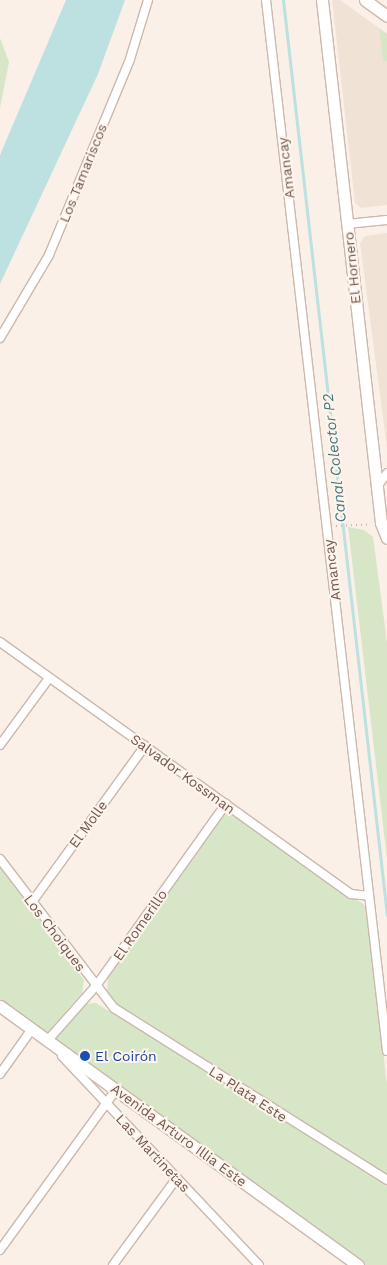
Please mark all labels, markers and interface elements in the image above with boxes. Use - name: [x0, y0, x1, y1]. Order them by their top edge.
- street label: Los Tamariscos: [55, 121, 111, 225]
- street label: Amancay: [274, 136, 298, 200]
- street label: El Hornero: [340, 231, 364, 305]
- water label: Canal Colector P2: [319, 392, 351, 524]
- street label: Amancay: [320, 538, 344, 602]
- street label: Salvador Kossman: [127, 730, 239, 818]
- street label: El Molle: [65, 797, 111, 851]
- street label: El Romerillo: [109, 886, 171, 964]
- street label: Los Choiques: [21, 891, 89, 975]
- place label: El Coirón: [95, 1048, 157, 1064]
- marker: El Coirón: [79, 1050, 91, 1062]
- street label: La Plata Este: [206, 1062, 290, 1126]
- street label: Avenida Arturo Illia Este: [107, 1080, 251, 1190]
- street label: Las Martinetas: [112, 1110, 194, 1196]

